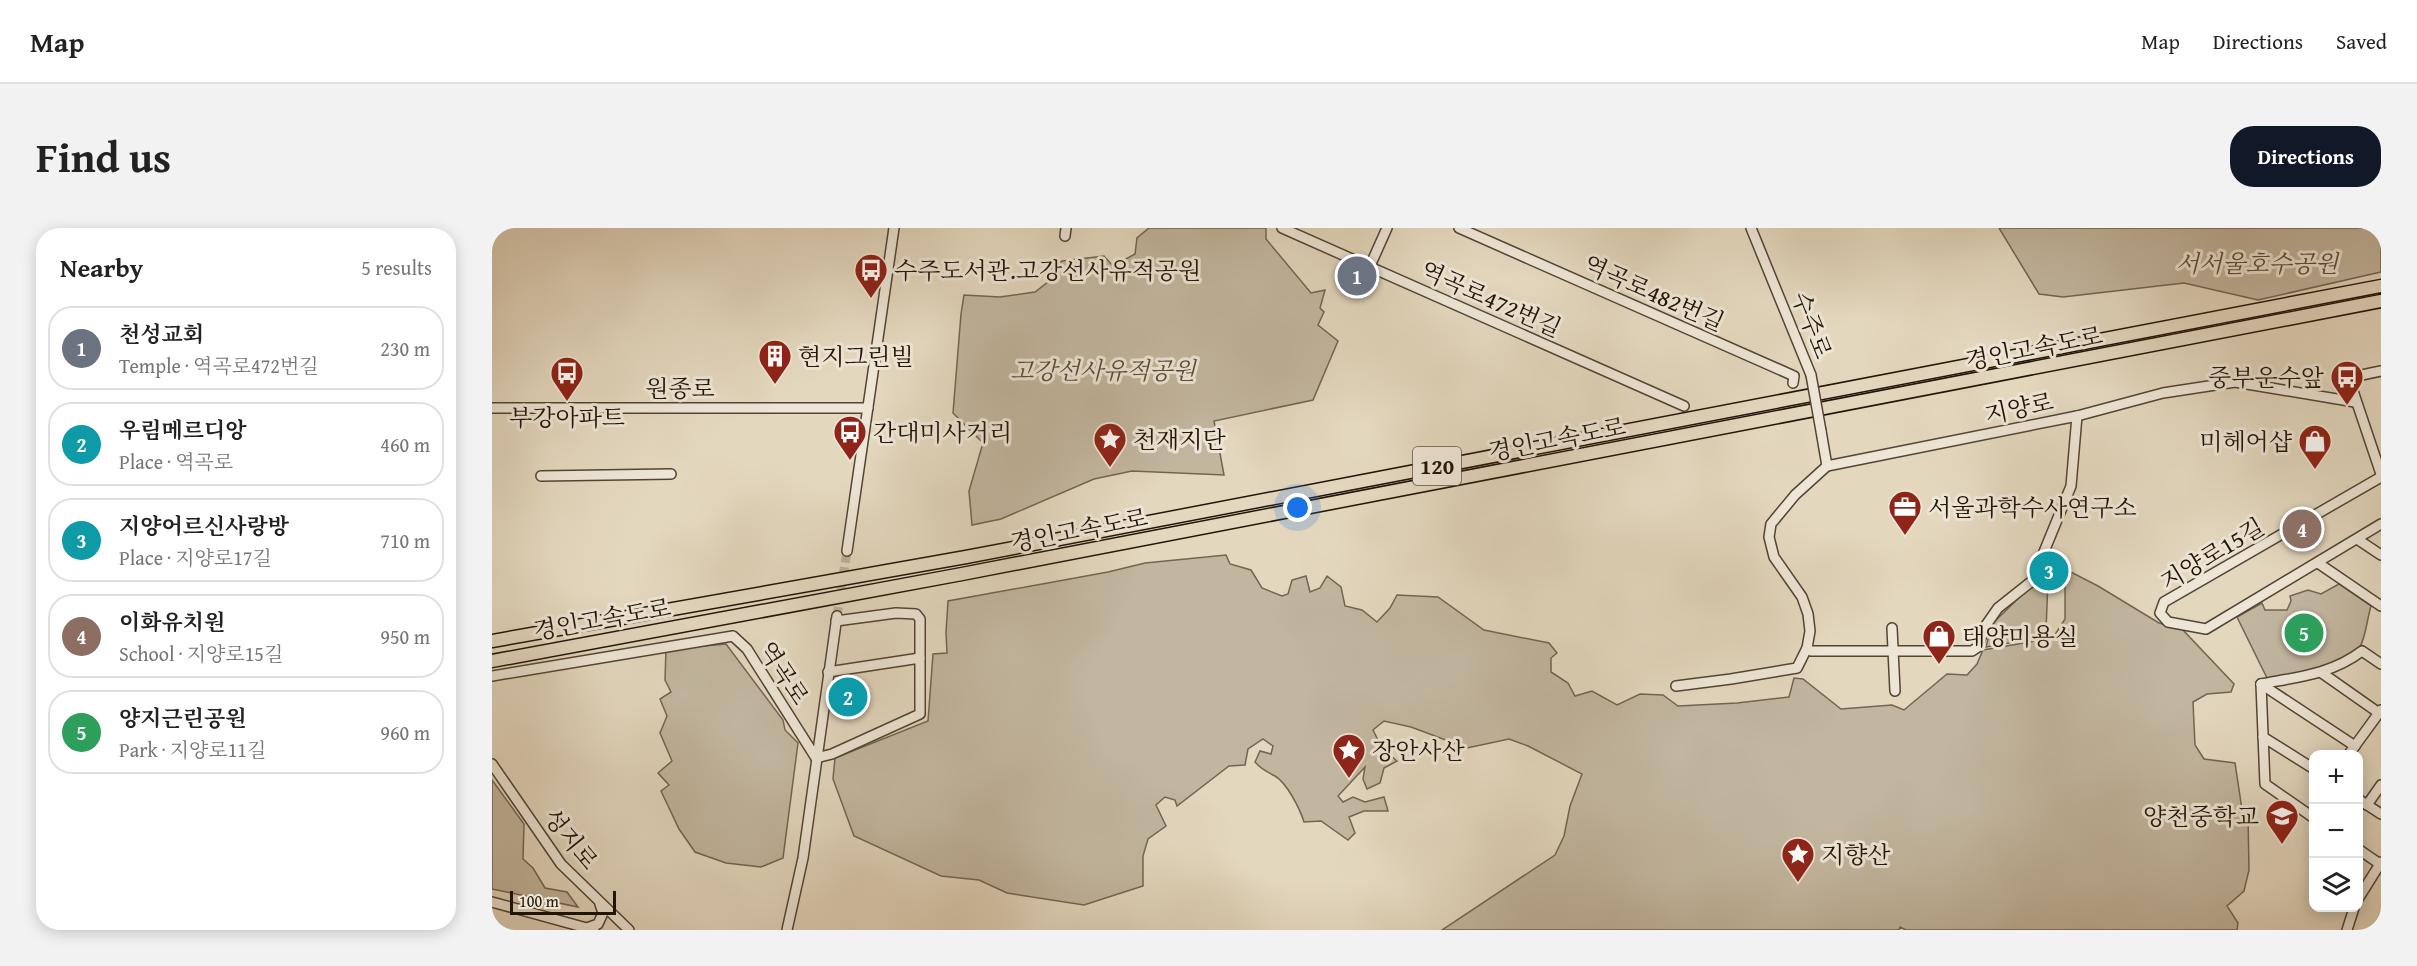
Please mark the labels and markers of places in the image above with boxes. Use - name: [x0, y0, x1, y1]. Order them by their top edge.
- bus stop icon: 수주도서관.고강선사유적공원: [853, 252, 889, 299]
- place label: 수주도서관.고강선사유적공원: [894, 253, 1201, 288]
- pin: 1: [1338, 254, 1376, 298]
- building icon: 현지그린빌: [757, 338, 793, 385]
- place label: 현지그린빌: [798, 339, 914, 374]
- bus stop icon: 부강아파트: [549, 355, 585, 402]
- bus stop icon: 중부운수앞: [2329, 359, 2365, 406]
- place label: 중부운수앞: [2208, 360, 2324, 395]
- place label: 부강아파트: [509, 400, 625, 435]
- bus stop icon: 간대미사거리: [832, 414, 868, 461]
- place label: 간대미사거리: [873, 415, 1012, 450]
- place icon: 천재지단: [1092, 421, 1128, 468]
- place label: 천재지단: [1133, 422, 1227, 457]
- shop icon: 미헤어샵: [2297, 423, 2333, 470]
- place label: 미헤어샵: [2199, 424, 2293, 459]
- office icon: 서울과학수사연구소: [1887, 489, 1923, 536]
- place label: 서울과학수사연구소: [1928, 490, 2137, 525]
- pin: 4: [2282, 506, 2322, 552]
- pin: 3: [2030, 548, 2068, 594]
- pin: 5: [2284, 610, 2324, 656]
- shop icon: 태양미용실: [1921, 618, 1957, 665]
- place label: 태양미용실: [1962, 619, 2078, 654]
- pin: 2: [828, 674, 868, 720]
- place icon: 장안사산: [1331, 732, 1367, 779]
- place label: 장안사산: [1372, 733, 1466, 768]
- school or university icon: 양천중학교: [2264, 798, 2300, 845]
- place label: 양천중학교: [2143, 799, 2259, 834]
- place icon: 지향산: [1780, 836, 1816, 883]
- place label: 지향산: [1821, 837, 1891, 872]

